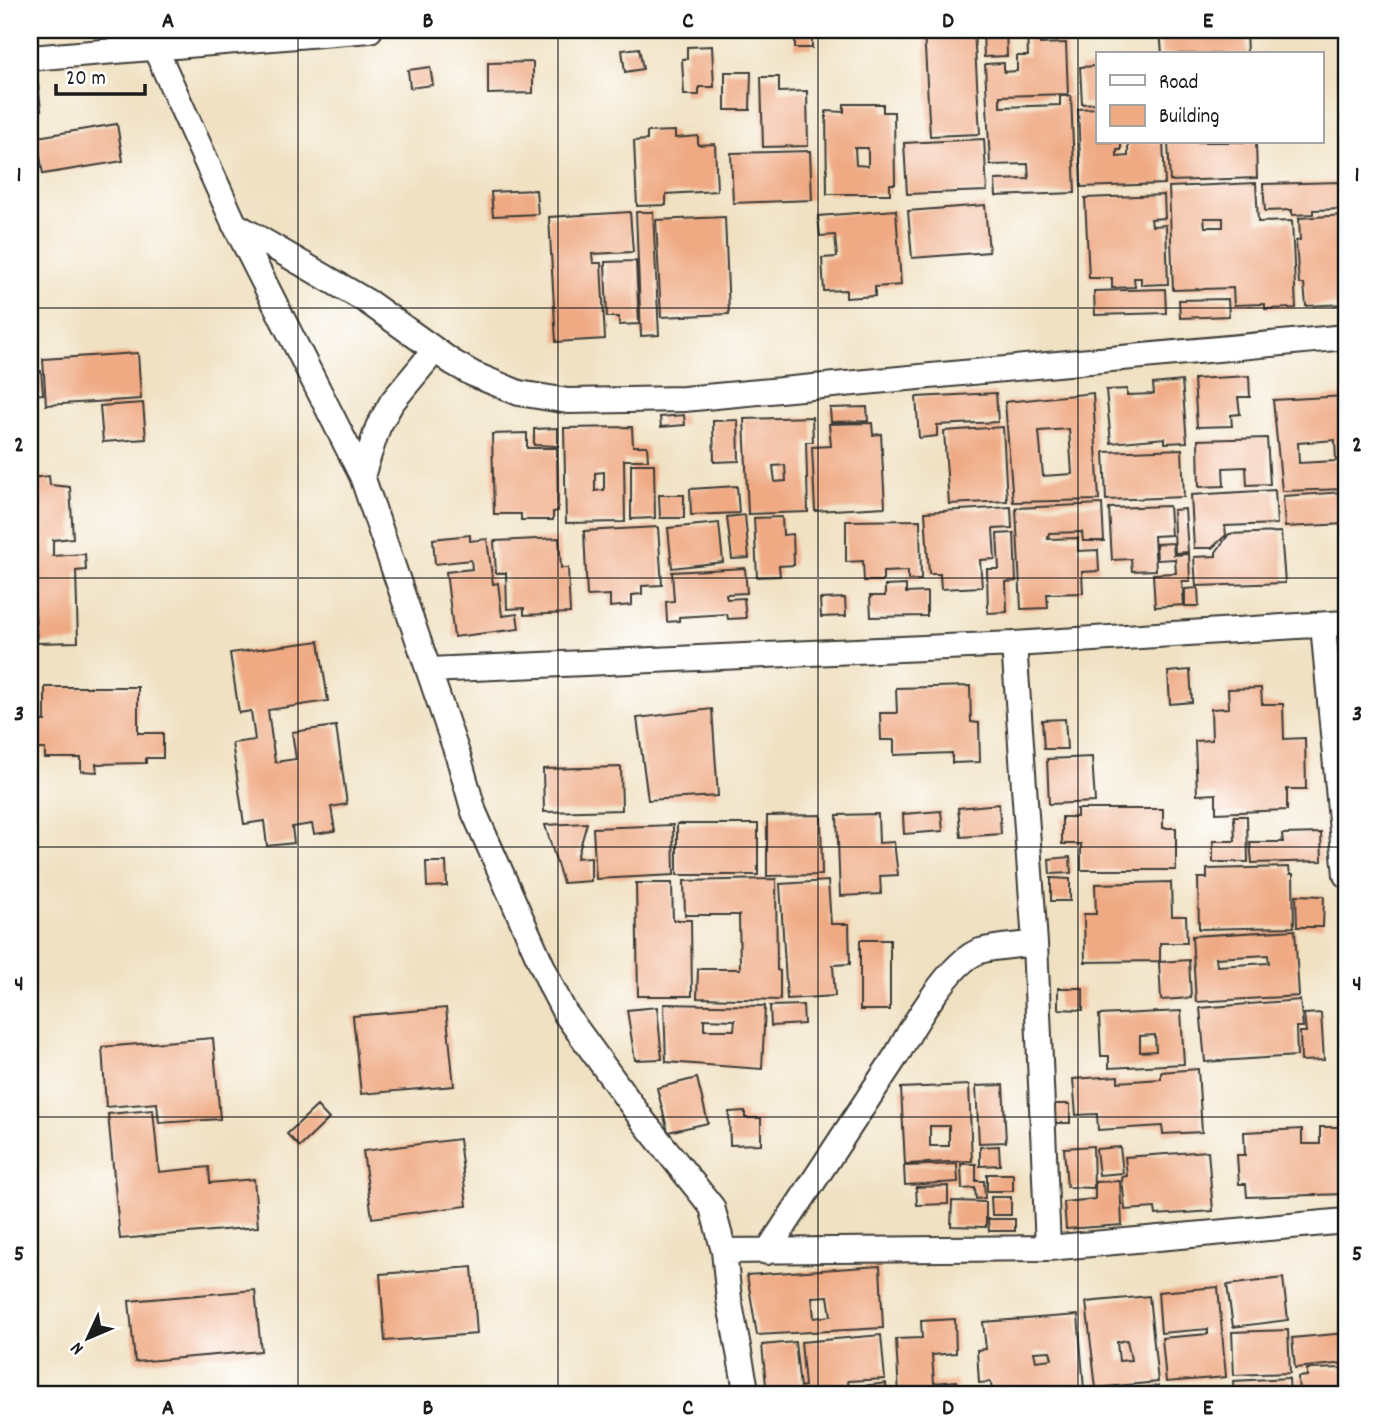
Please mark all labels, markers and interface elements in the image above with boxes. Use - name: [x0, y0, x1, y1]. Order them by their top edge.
- text: A: [162, 6, 174, 39]
- text: B: [423, 6, 434, 39]
- text: C: [682, 6, 694, 39]
- text: D: [942, 6, 954, 39]
- text: E: [1203, 6, 1214, 39]
- scale bar: [56, 52, 145, 96]
- legend: [1096, 52, 1324, 144]
- text: 20 m: [66, 65, 106, 95]
- text: Road: [1159, 69, 1198, 99]
- text: Building: [1159, 103, 1219, 133]
- text: 1: [16, 160, 22, 193]
- text: 1: [1354, 160, 1360, 193]
- text: 2: [14, 430, 24, 463]
- text: 2: [1352, 430, 1362, 463]
- text: 3: [14, 699, 24, 732]
- text: 3: [1352, 699, 1362, 732]
- text: 4: [14, 969, 24, 1002]
- text: 4: [1352, 969, 1362, 1002]
- text: 5: [14, 1239, 24, 1272]
- text: 5: [1352, 1239, 1362, 1272]
- north arrow: [52, 1302, 122, 1372]
- text: N: [65, 1335, 91, 1360]
- text: A: [162, 1393, 174, 1425]
- text: B: [423, 1393, 434, 1425]
- text: C: [682, 1393, 694, 1425]
- text: D: [942, 1393, 954, 1425]
- text: E: [1203, 1393, 1214, 1425]

